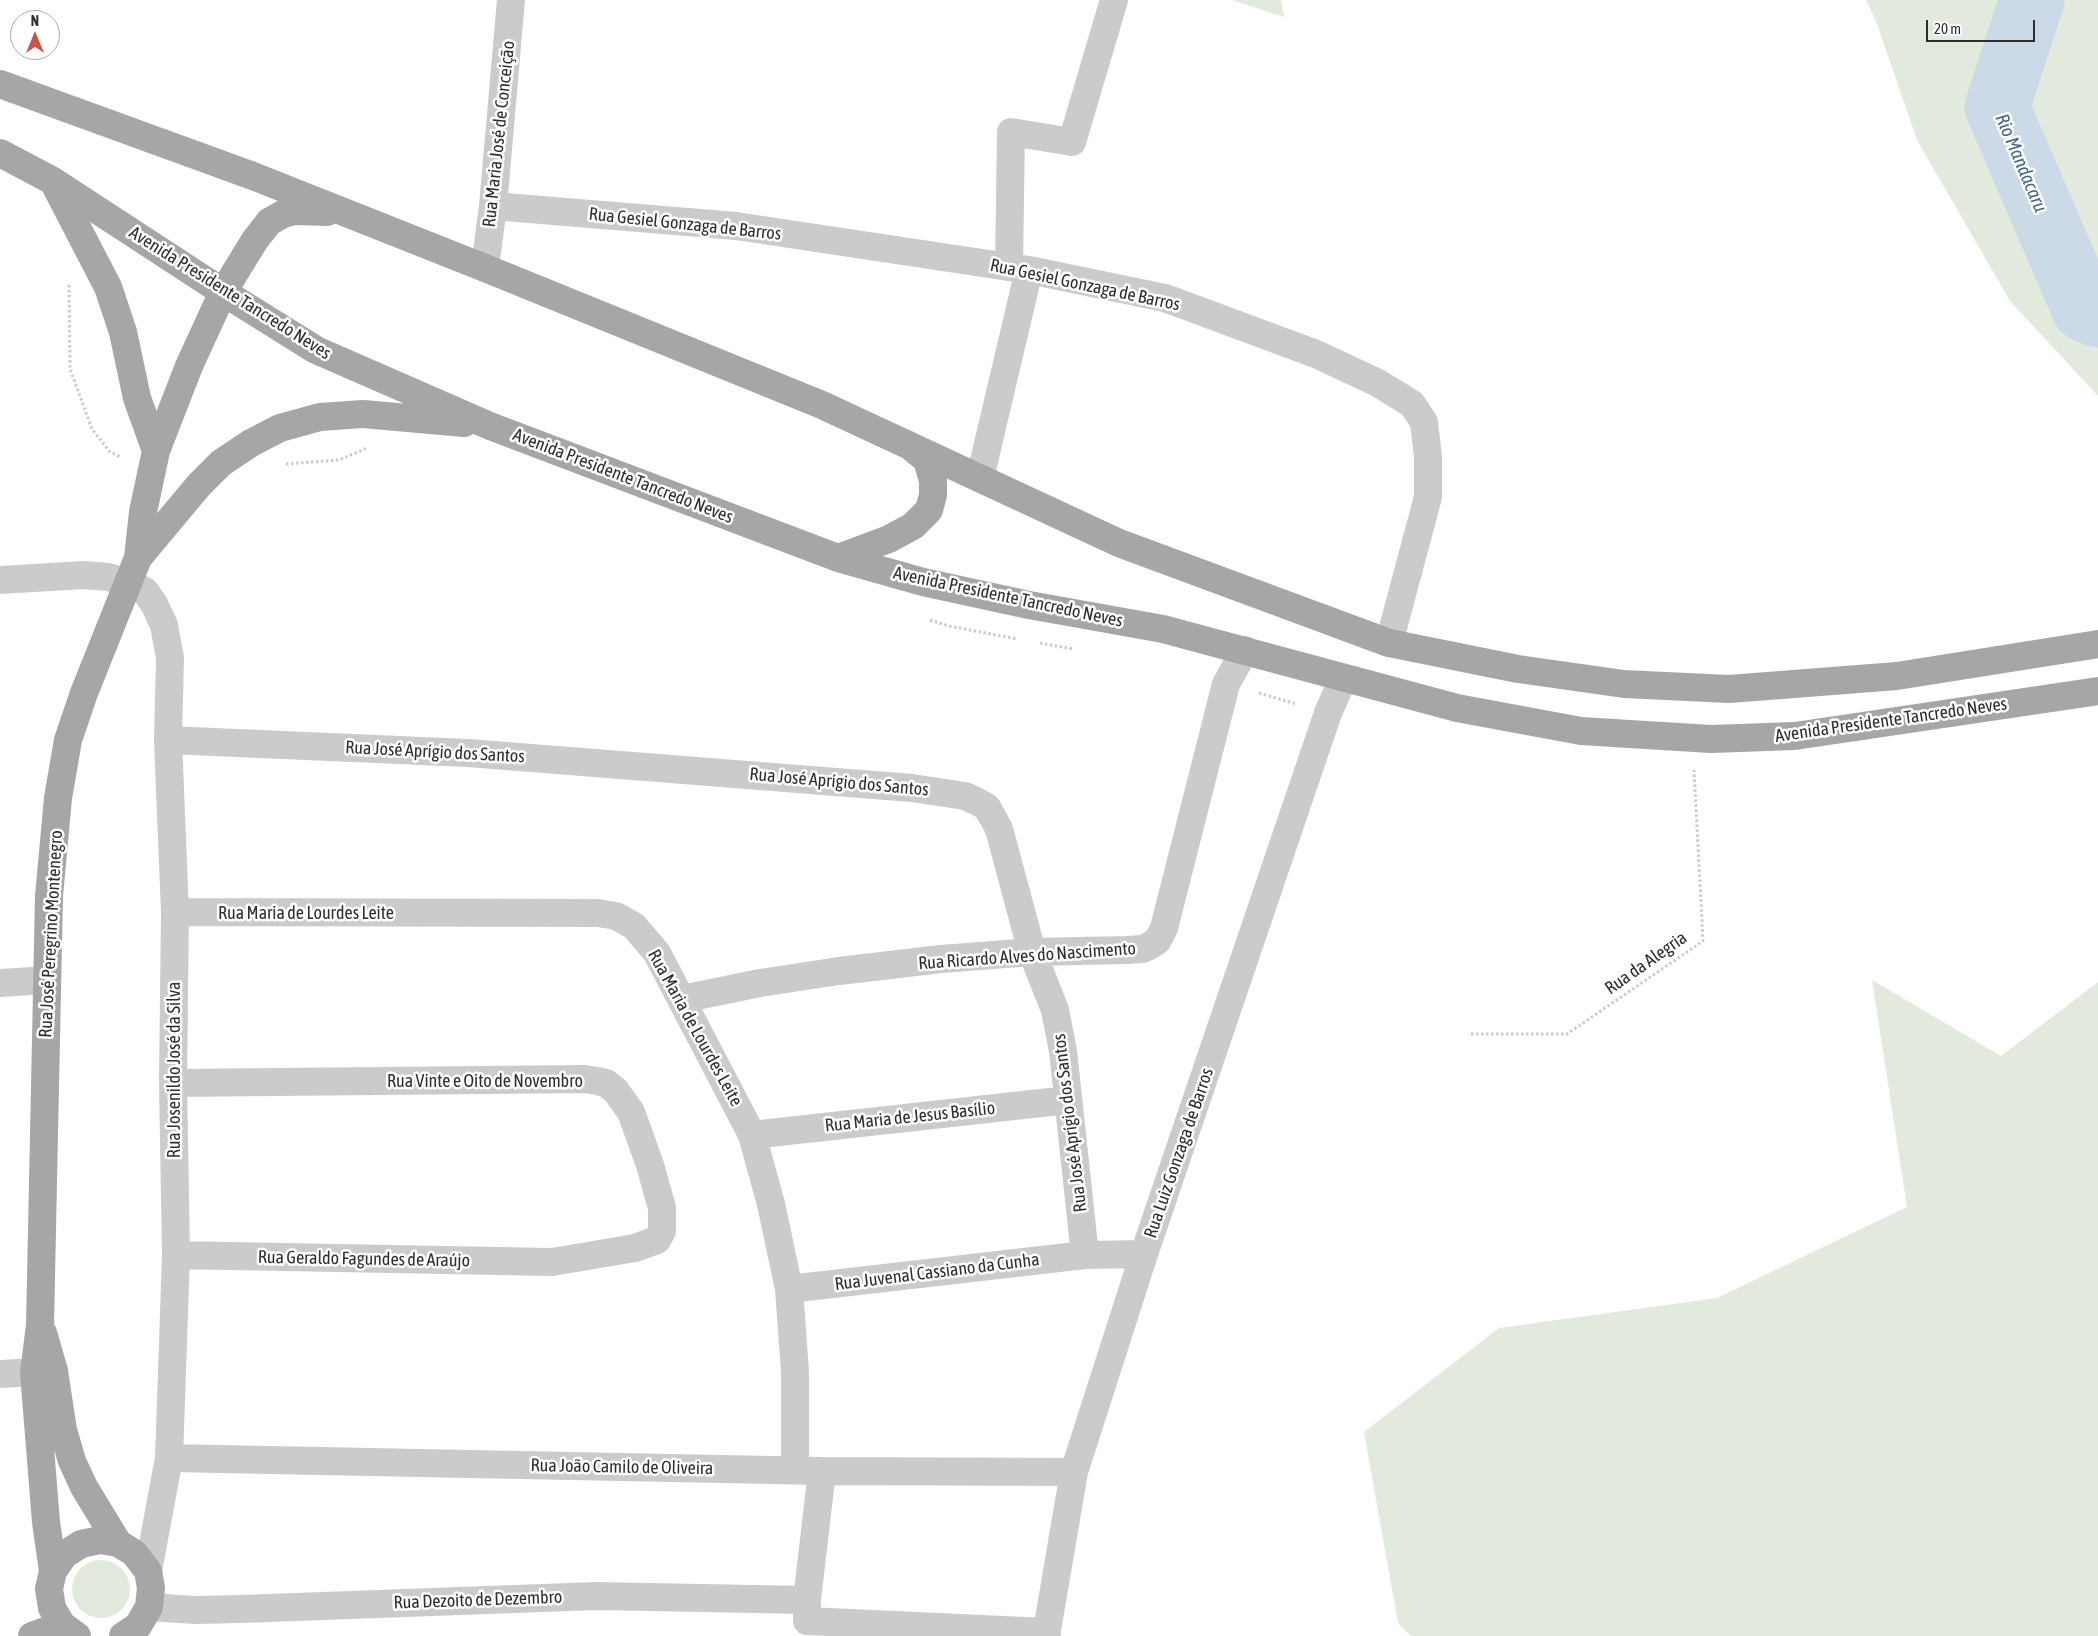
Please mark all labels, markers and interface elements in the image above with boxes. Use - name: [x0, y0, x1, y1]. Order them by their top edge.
- north arrow: [10, 10, 60, 60]
- scale bar: [1928, 10, 2037, 42]
- text: N: [31, 13, 39, 29]
- text: 20 m: [1934, 20, 1961, 37]
- street label: Rua Maria José de Conceição: [478, 40, 520, 228]
- water label: Rio Mandacaru: [1990, 110, 2052, 216]
- street label: Rua Gesiel Gonzaga de Barros: [588, 203, 782, 245]
- street label: Avenida Presidente Tancredo Neves: [125, 222, 335, 364]
- street label: Rua Gesiel Gonzaga de Barros: [988, 254, 1182, 316]
- street label: Avenida Presidente Tancredo Neves: [510, 424, 736, 528]
- street label: Avenida Presidente Tancredo Neves: [891, 562, 1125, 632]
- street label: Avenida Presidente Tancredo Neves: [1774, 693, 2008, 747]
- street label: Rua José Aprígio dos Santos: [345, 737, 525, 767]
- street label: Rua José Aprígio dos Santos: [749, 763, 929, 801]
- street label: Rua José Peregrino Montenegro: [35, 830, 67, 1038]
- street label: Rua Maria de Lourdes Leite: [218, 902, 394, 924]
- street label: Rua da Alegria: [1601, 927, 1691, 999]
- street label: Rua Ricardo Alves do Nascimento: [917, 938, 1137, 974]
- street label: Rua Maria de Lourdes Leite: [643, 946, 747, 1110]
- street label: Rua Josenildo José da Silva: [163, 982, 185, 1158]
- street label: Rua José Aprígio dos Santos: [1048, 1033, 1092, 1213]
- street label: Rua Luiz Gonzaga de Barros: [1140, 1065, 1218, 1241]
- street label: Rua Vinte e Oito de Novembro: [387, 1070, 583, 1092]
- street label: Rua Maria de Jesus Basílio: [824, 1097, 996, 1137]
- street label: Rua Geraldo Fagundes de Araújo: [258, 1246, 470, 1272]
- street label: Rua Juvenal Cassiano da Cunha: [833, 1249, 1041, 1295]
- street label: Rua João Camilo de Oliveira: [531, 1455, 713, 1479]
- street label: Rua Dezoito de Dezembro: [393, 1586, 563, 1614]

